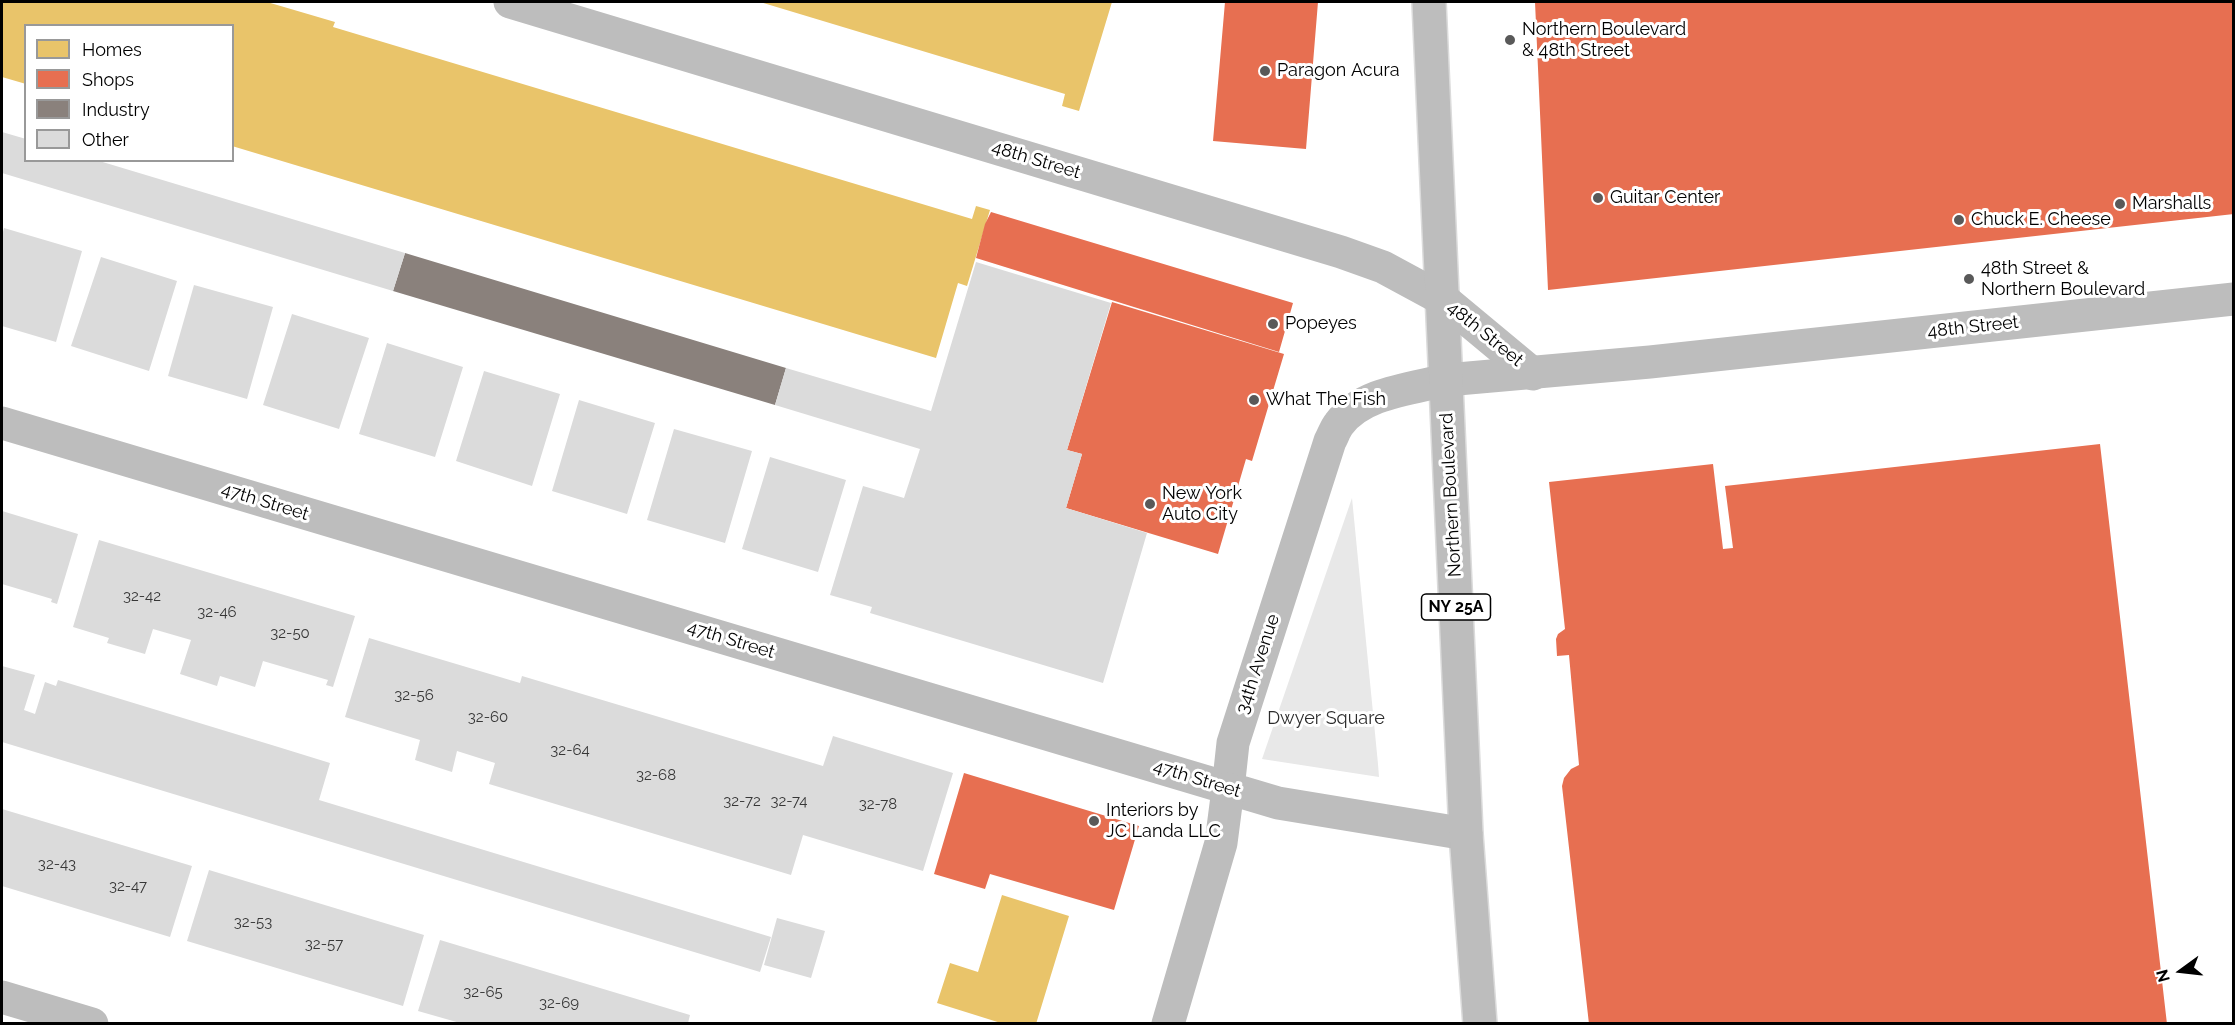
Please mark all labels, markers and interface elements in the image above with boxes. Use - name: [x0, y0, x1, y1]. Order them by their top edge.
- place label: Northern Boulevard & 48th Street: [1522, 19, 1686, 62]
- legend: [24, 24, 234, 162]
- marker: Northern Boulevard & 48th Street: [1503, 33, 1517, 47]
- text: Homes: [82, 39, 142, 60]
- place label: Paragon Acura: [1277, 60, 1399, 82]
- marker: Paragon Acura: [1258, 64, 1272, 78]
- text: Shops: [82, 69, 134, 90]
- text: Industry: [82, 99, 150, 120]
- text: Other: [82, 129, 129, 150]
- street label: 48th Street: [989, 136, 1083, 184]
- place label: Guitar Center: [1610, 187, 1720, 209]
- marker: Guitar Center: [1591, 191, 1605, 205]
- place label: Marshalls: [2132, 193, 2211, 215]
- marker: Marshalls: [2113, 197, 2127, 211]
- place label: Chuck E. Cheese: [1971, 209, 2111, 231]
- marker: Chuck E. Cheese: [1952, 213, 1966, 227]
- place label: 48th Street & Northern Boulevard: [1981, 258, 2145, 300]
- marker: 48th Street & Northern Boulevard: [1962, 272, 1976, 286]
- street label: 48th Street: [1443, 297, 1527, 371]
- street label: 48th Street: [1926, 311, 2020, 343]
- place label: Popeyes: [1285, 313, 1357, 335]
- marker: Popeyes: [1266, 317, 1280, 331]
- place label: What The Fish: [1266, 389, 1386, 411]
- marker: What The Fish: [1247, 393, 1261, 407]
- street label: Northern Boulevard: [1436, 412, 1466, 578]
- street label: 47th Street: [219, 478, 311, 526]
- place label: New York Auto City: [1162, 483, 1242, 526]
- marker: New York Auto City: [1143, 497, 1157, 511]
- house number: 32-42: [123, 587, 161, 605]
- road number: NY 25A: [1422, 594, 1490, 620]
- house number: 32-46: [197, 603, 237, 621]
- street label: 34th Avenue: [1232, 611, 1284, 717]
- street label: 47th Street: [685, 616, 777, 664]
- house number: 32-50: [270, 624, 310, 642]
- house number: 32-56: [394, 686, 434, 704]
- house number: 32-60: [468, 708, 508, 726]
- park label: Dwyer Square: [1267, 708, 1385, 730]
- house number: 32-64: [550, 741, 590, 759]
- street label: 47th Street: [1151, 755, 1243, 803]
- house number: 32-68: [636, 766, 676, 784]
- house number: 32-72: [723, 792, 761, 810]
- house number: 32-74: [770, 792, 808, 810]
- house number: 32-78: [859, 795, 897, 813]
- place label: Interiors by JC Landa LLC: [1106, 800, 1221, 842]
- marker: Interiors by JC Landa LLC: [1087, 814, 1101, 828]
- house number: 32-43: [38, 855, 76, 873]
- house number: 32-47: [109, 877, 147, 895]
- house number: 32-53: [234, 913, 272, 931]
- house number: 32-57: [305, 935, 343, 953]
- north arrow: [2151, 941, 2211, 1001]
- text: N: [2152, 967, 2174, 984]
- house number: 32-65: [463, 983, 503, 1001]
- house number: 32-69: [539, 994, 579, 1012]

